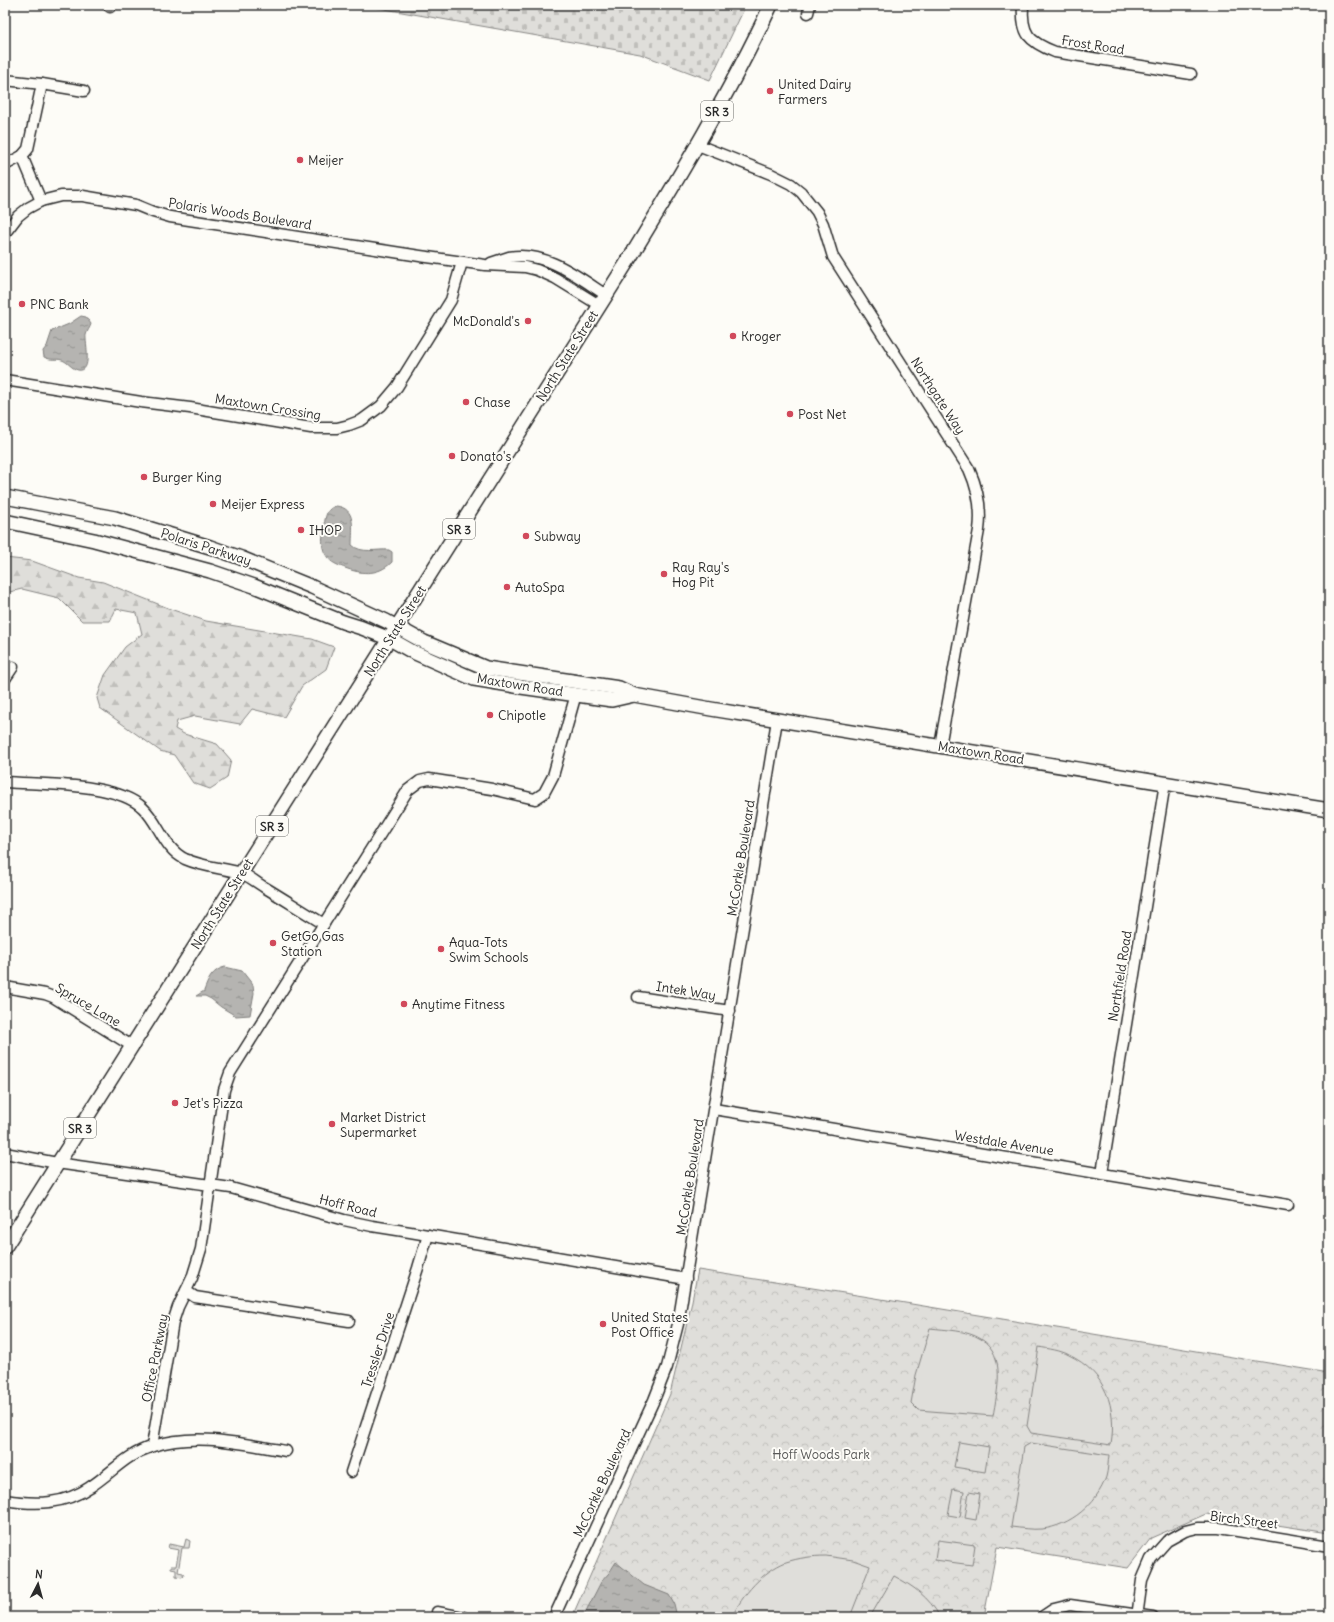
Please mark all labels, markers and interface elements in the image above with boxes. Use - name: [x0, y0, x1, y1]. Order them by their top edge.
- street label: Frost Road: [1060, 32, 1126, 58]
- place label: United Dairy Farmers: [778, 76, 851, 108]
- marker: United Dairy Farmers: [765, 86, 775, 96]
- road number: SR 3: [701, 101, 733, 121]
- place label: Meijer: [308, 152, 344, 169]
- marker: Meijer: [295, 155, 305, 165]
- street label: Polaris Woods Boulevard: [167, 194, 313, 234]
- place label: PNC Bank: [30, 296, 89, 313]
- marker: PNC Bank: [17, 299, 27, 309]
- street label: North State Street: [532, 307, 602, 405]
- place label: McDonald's: [453, 313, 520, 330]
- marker: McDonald's: [523, 316, 533, 326]
- place label: Kroger: [741, 328, 782, 345]
- marker: Kroger: [728, 331, 738, 341]
- street label: Northgate Way: [907, 354, 969, 438]
- street label: Maxtown Crossing: [214, 390, 322, 424]
- place label: Chase: [474, 394, 510, 411]
- marker: Chase: [461, 397, 471, 407]
- place label: Post Net: [798, 406, 847, 423]
- marker: Post Net: [785, 409, 795, 419]
- place label: Donato's: [460, 448, 511, 465]
- marker: Donato's: [447, 451, 457, 461]
- place label: Burger King: [152, 469, 222, 486]
- marker: Burger King: [139, 472, 149, 482]
- place label: Meijer Express: [221, 496, 305, 513]
- marker: Meijer Express: [208, 499, 218, 509]
- road number: SR 3: [443, 519, 475, 539]
- place label: IHOP: [309, 522, 342, 539]
- street label: Polaris Parkway: [159, 524, 253, 570]
- marker: IHOP: [296, 525, 306, 535]
- place label: Subway: [534, 528, 581, 545]
- marker: Subway: [521, 531, 531, 541]
- place label: Ray Ray's Hog Pit: [672, 559, 729, 591]
- marker: Ray Ray's Hog Pit: [659, 569, 669, 579]
- place label: AutoSpa: [515, 579, 565, 596]
- street label: North State Street: [360, 582, 430, 680]
- marker: AutoSpa: [502, 582, 512, 592]
- street label: Maxtown Road: [476, 670, 565, 700]
- place label: Chipotle: [498, 707, 546, 724]
- marker: Chipotle: [485, 710, 495, 720]
- street label: Maxtown Road: [937, 738, 1026, 768]
- street label: McCorkle Boulevard: [723, 798, 759, 917]
- road number: SR 3: [256, 816, 288, 836]
- street label: North State Street: [187, 855, 257, 953]
- place label: GetGo Gas Station: [281, 928, 344, 960]
- street label: Northfield Road: [1104, 929, 1136, 1023]
- place label: Aqua-Tots Swim Schools: [449, 934, 529, 966]
- marker: GetGo Gas Station: [268, 938, 278, 948]
- marker: Aqua-Tots Swim Schools: [436, 944, 446, 954]
- street label: Intek Way: [655, 978, 717, 1004]
- street label: Spruce Lane: [52, 979, 124, 1031]
- place label: Anytime Fitness: [412, 996, 505, 1013]
- marker: Anytime Fitness: [399, 999, 409, 1009]
- place label: Jet's Pizza: [183, 1095, 243, 1112]
- marker: Jet's Pizza: [170, 1098, 180, 1108]
- place label: Market District Supermarket: [340, 1109, 426, 1141]
- street label: McCorkle Boulevard: [672, 1117, 708, 1236]
- road number: SR 3: [64, 1118, 96, 1138]
- marker: Market District Supermarket: [327, 1119, 337, 1129]
- street label: Westdale Avenue: [953, 1127, 1055, 1159]
- street label: Hoff Road: [317, 1191, 379, 1221]
- place label: United States Post Office: [611, 1309, 688, 1341]
- street label: Tressler Drive: [358, 1310, 398, 1390]
- street label: Office Parkway: [138, 1312, 172, 1404]
- marker: United States Post Office: [598, 1319, 608, 1329]
- street label: McCorkle Boulevard: [569, 1426, 635, 1540]
- park label: Hoff Woods Park: [772, 1446, 870, 1463]
- street label: Birch Street: [1209, 1507, 1280, 1533]
- north arrow: [18, 1564, 58, 1604]
- text: N: [35, 1567, 44, 1581]

